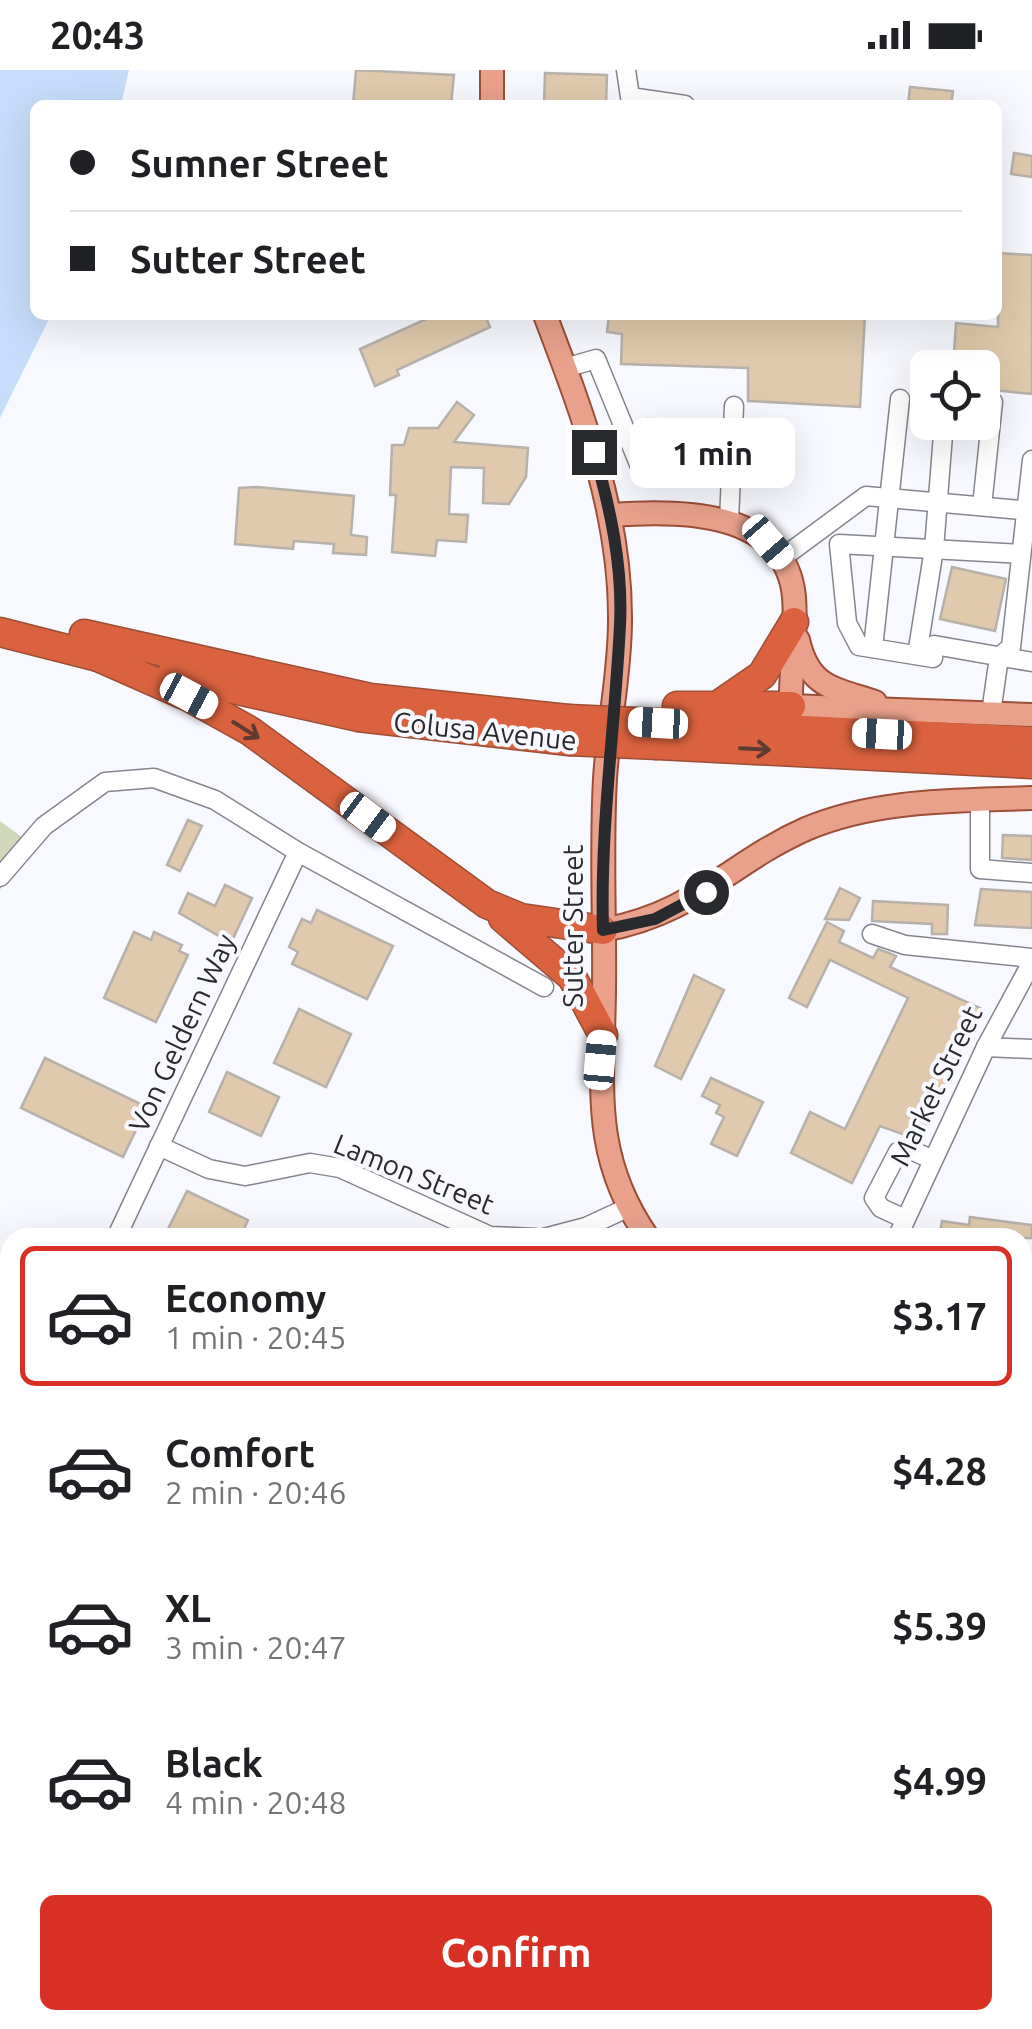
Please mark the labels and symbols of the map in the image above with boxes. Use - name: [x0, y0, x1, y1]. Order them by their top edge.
- callout: 1 min: [629, 417, 794, 487]
- route end: [572, 430, 617, 475]
- car: [737, 510, 799, 574]
- car: [155, 669, 223, 723]
- street label: Colusa Avenue: [392, 705, 578, 756]
- car: [627, 706, 689, 740]
- car: [851, 717, 913, 751]
- one-way arrow: [232, 719, 260, 740]
- one-way arrow: [739, 740, 771, 759]
- car: [335, 787, 401, 847]
- street label: Sutter Street: [557, 844, 588, 1008]
- route start: [684, 870, 729, 915]
- street label: Von Geldern Way: [122, 929, 241, 1137]
- street label: Market Street: [883, 1001, 988, 1171]
- car: [582, 1029, 618, 1091]
- street label: Lamon Street: [330, 1127, 499, 1220]

